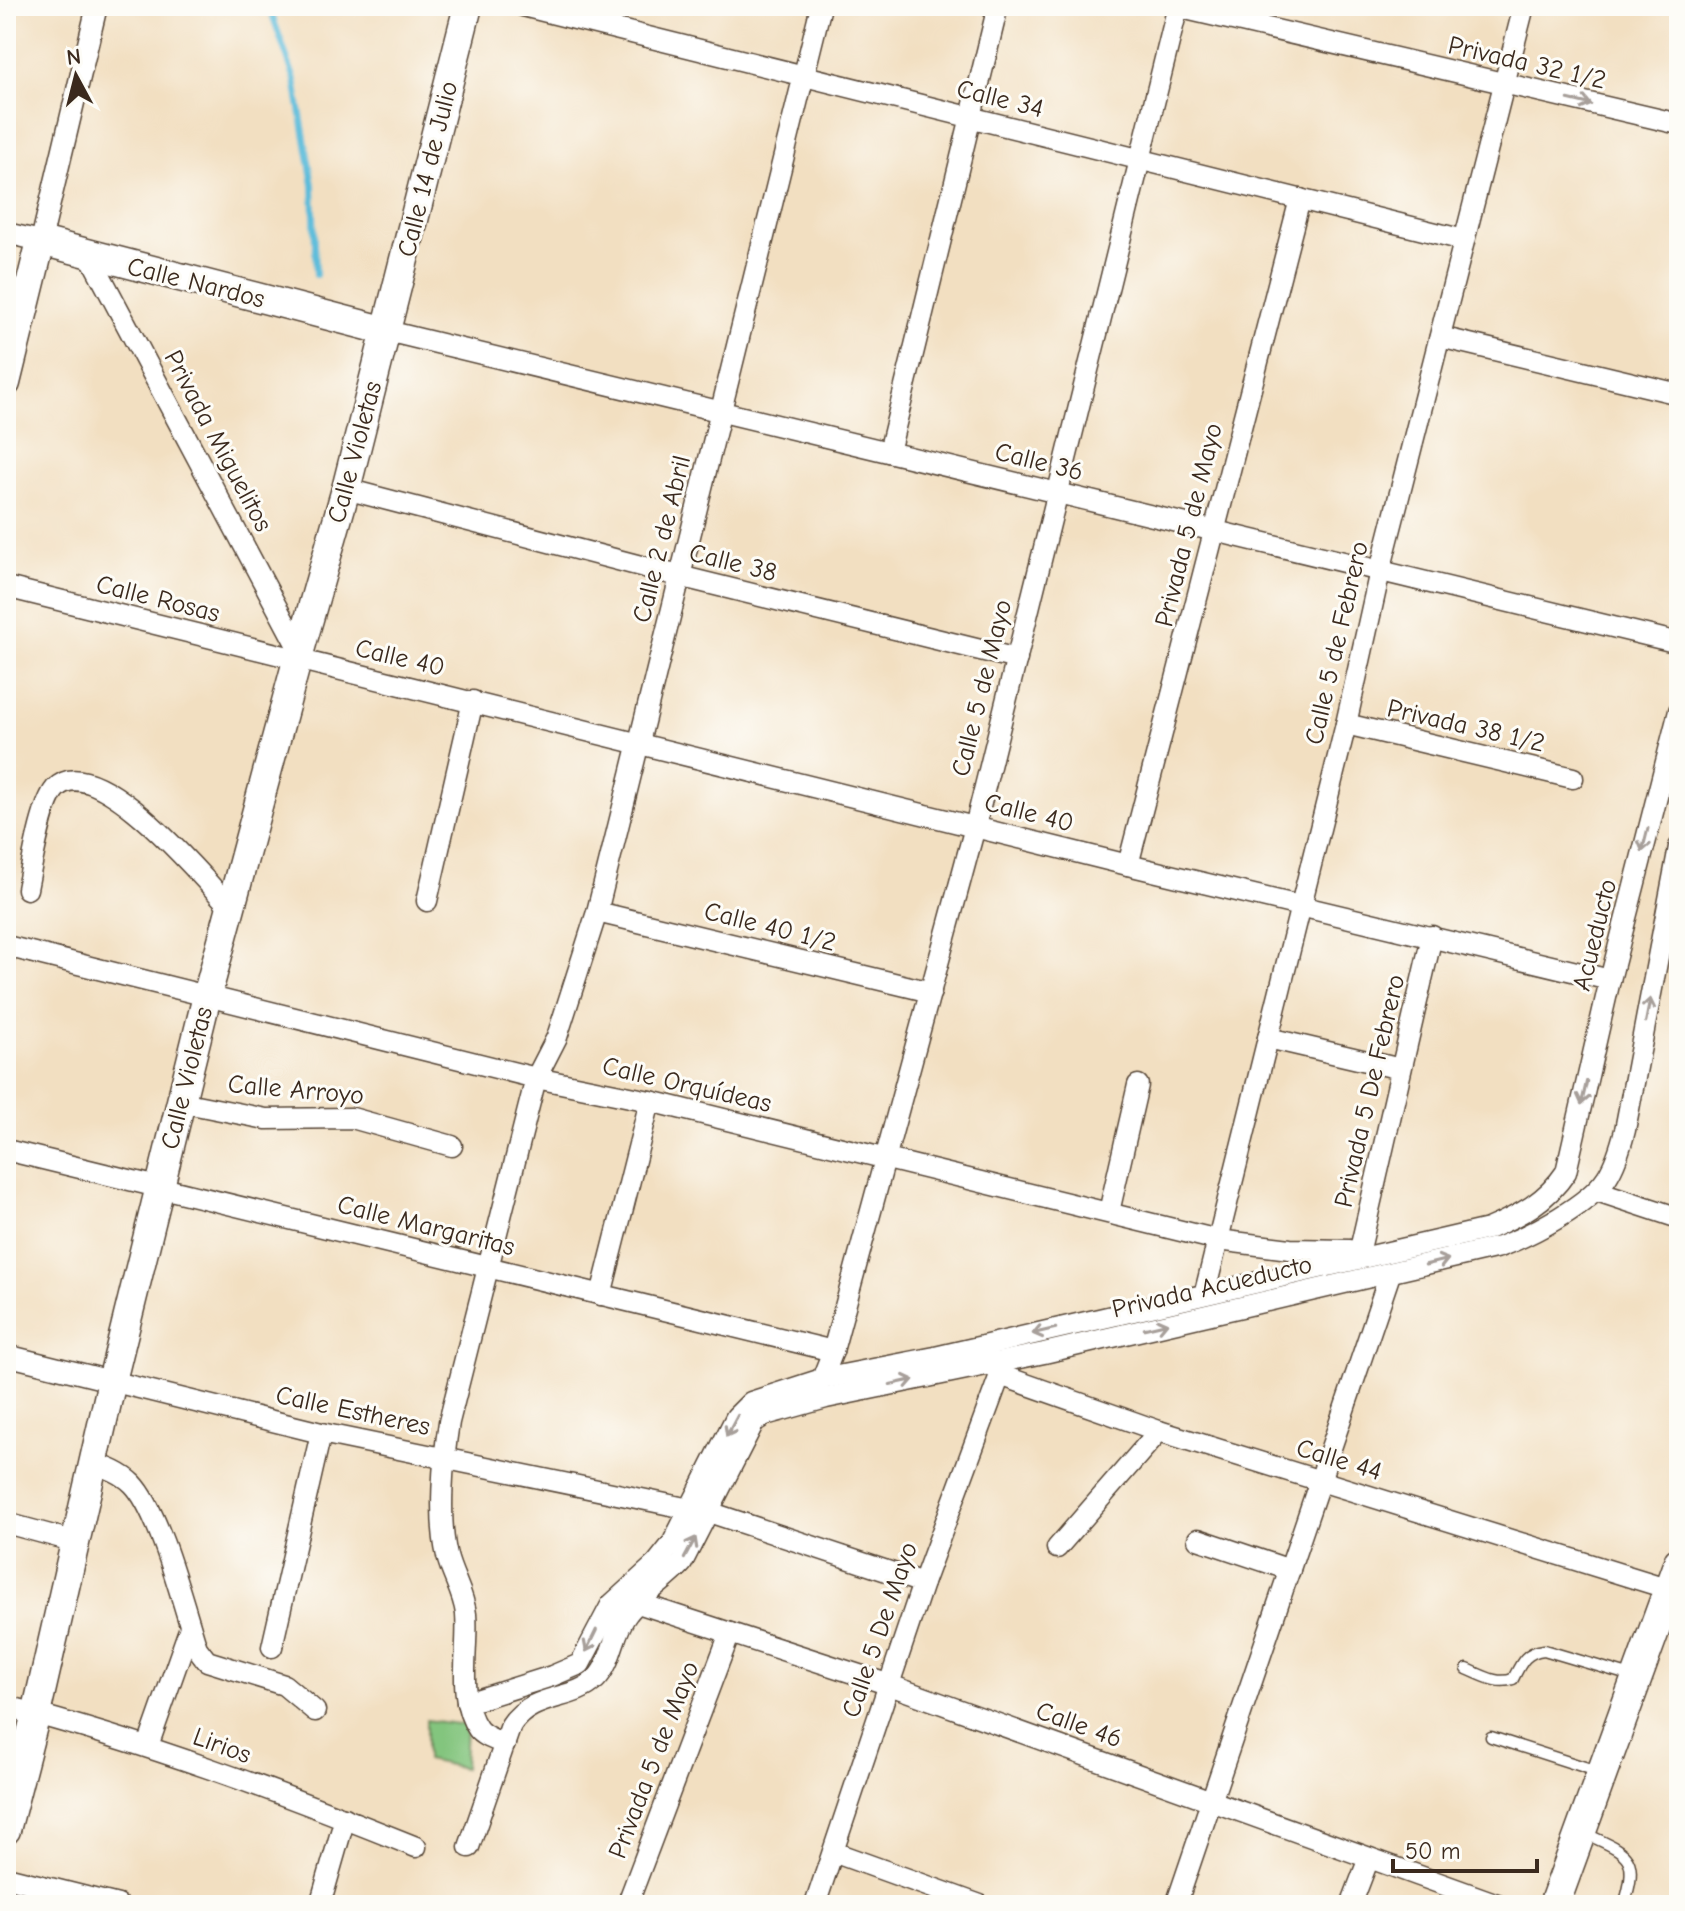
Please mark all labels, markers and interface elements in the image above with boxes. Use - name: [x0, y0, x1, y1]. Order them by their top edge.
- street label: Privada 32 1/2: [1445, 30, 1609, 96]
- north arrow: [36, 36, 116, 116]
- text: N: [65, 43, 82, 71]
- street label: Calle 34: [954, 74, 1046, 124]
- street label: Calle 14 de Julio: [392, 78, 464, 260]
- one-way arrow: [1567, 95, 1593, 110]
- street label: Calle Nardos: [124, 251, 268, 315]
- street label: Privada Miguelitos: [158, 345, 278, 537]
- street label: Calle Violetas: [322, 378, 388, 526]
- street label: Privada 5 de Mayo: [1149, 420, 1229, 630]
- street label: Calle 36: [992, 437, 1086, 487]
- street label: Calle 2 de Abril: [627, 452, 697, 626]
- street label: Calle 38: [686, 538, 780, 588]
- street label: Calle 5 de Febrero: [1299, 538, 1375, 748]
- street label: Calle Rosas: [93, 569, 223, 629]
- street label: Calle 5 de Mayo: [946, 597, 1018, 779]
- street label: Calle 40: [352, 633, 448, 683]
- street label: Privada 38 1/2: [1384, 693, 1548, 759]
- street label: Calle 40: [981, 787, 1077, 839]
- one-way arrow: [1637, 827, 1652, 853]
- street label: Acueducto: [1567, 876, 1623, 994]
- street label: Calle 40 1/2: [701, 896, 839, 958]
- street label: Privada 5 De Febrero: [1329, 972, 1411, 1210]
- one-way arrow: [1641, 997, 1656, 1023]
- street label: Calle Violetas: [155, 1004, 219, 1152]
- street label: Calle Orquídeas: [599, 1051, 775, 1119]
- street label: Calle Arroyo: [227, 1069, 365, 1111]
- one-way arrow: [1576, 1080, 1591, 1105]
- street label: Calle Margaritas: [334, 1189, 518, 1263]
- street label: Privada Acueducto: [1109, 1249, 1315, 1325]
- one-way arrow: [1424, 1254, 1449, 1269]
- one-way arrow: [1143, 1318, 1169, 1333]
- one-way arrow: [1032, 1324, 1057, 1339]
- one-way arrow: [889, 1374, 915, 1389]
- street label: Calle Estheres: [273, 1380, 433, 1442]
- one-way arrow: [724, 1414, 740, 1438]
- street label: Calle 44: [1293, 1433, 1385, 1487]
- one-way arrow: [683, 1536, 699, 1560]
- street label: Calle 5 De Mayo: [836, 1538, 924, 1722]
- one-way arrow: [583, 1629, 598, 1652]
- street label: Privada 5 de Mayo: [603, 1657, 705, 1863]
- street label: Calle 46: [1032, 1696, 1126, 1754]
- street label: Lirios: [189, 1722, 255, 1770]
- scale bar: [1393, 1823, 1537, 1873]
- text: 50 m: [1405, 1837, 1461, 1865]

